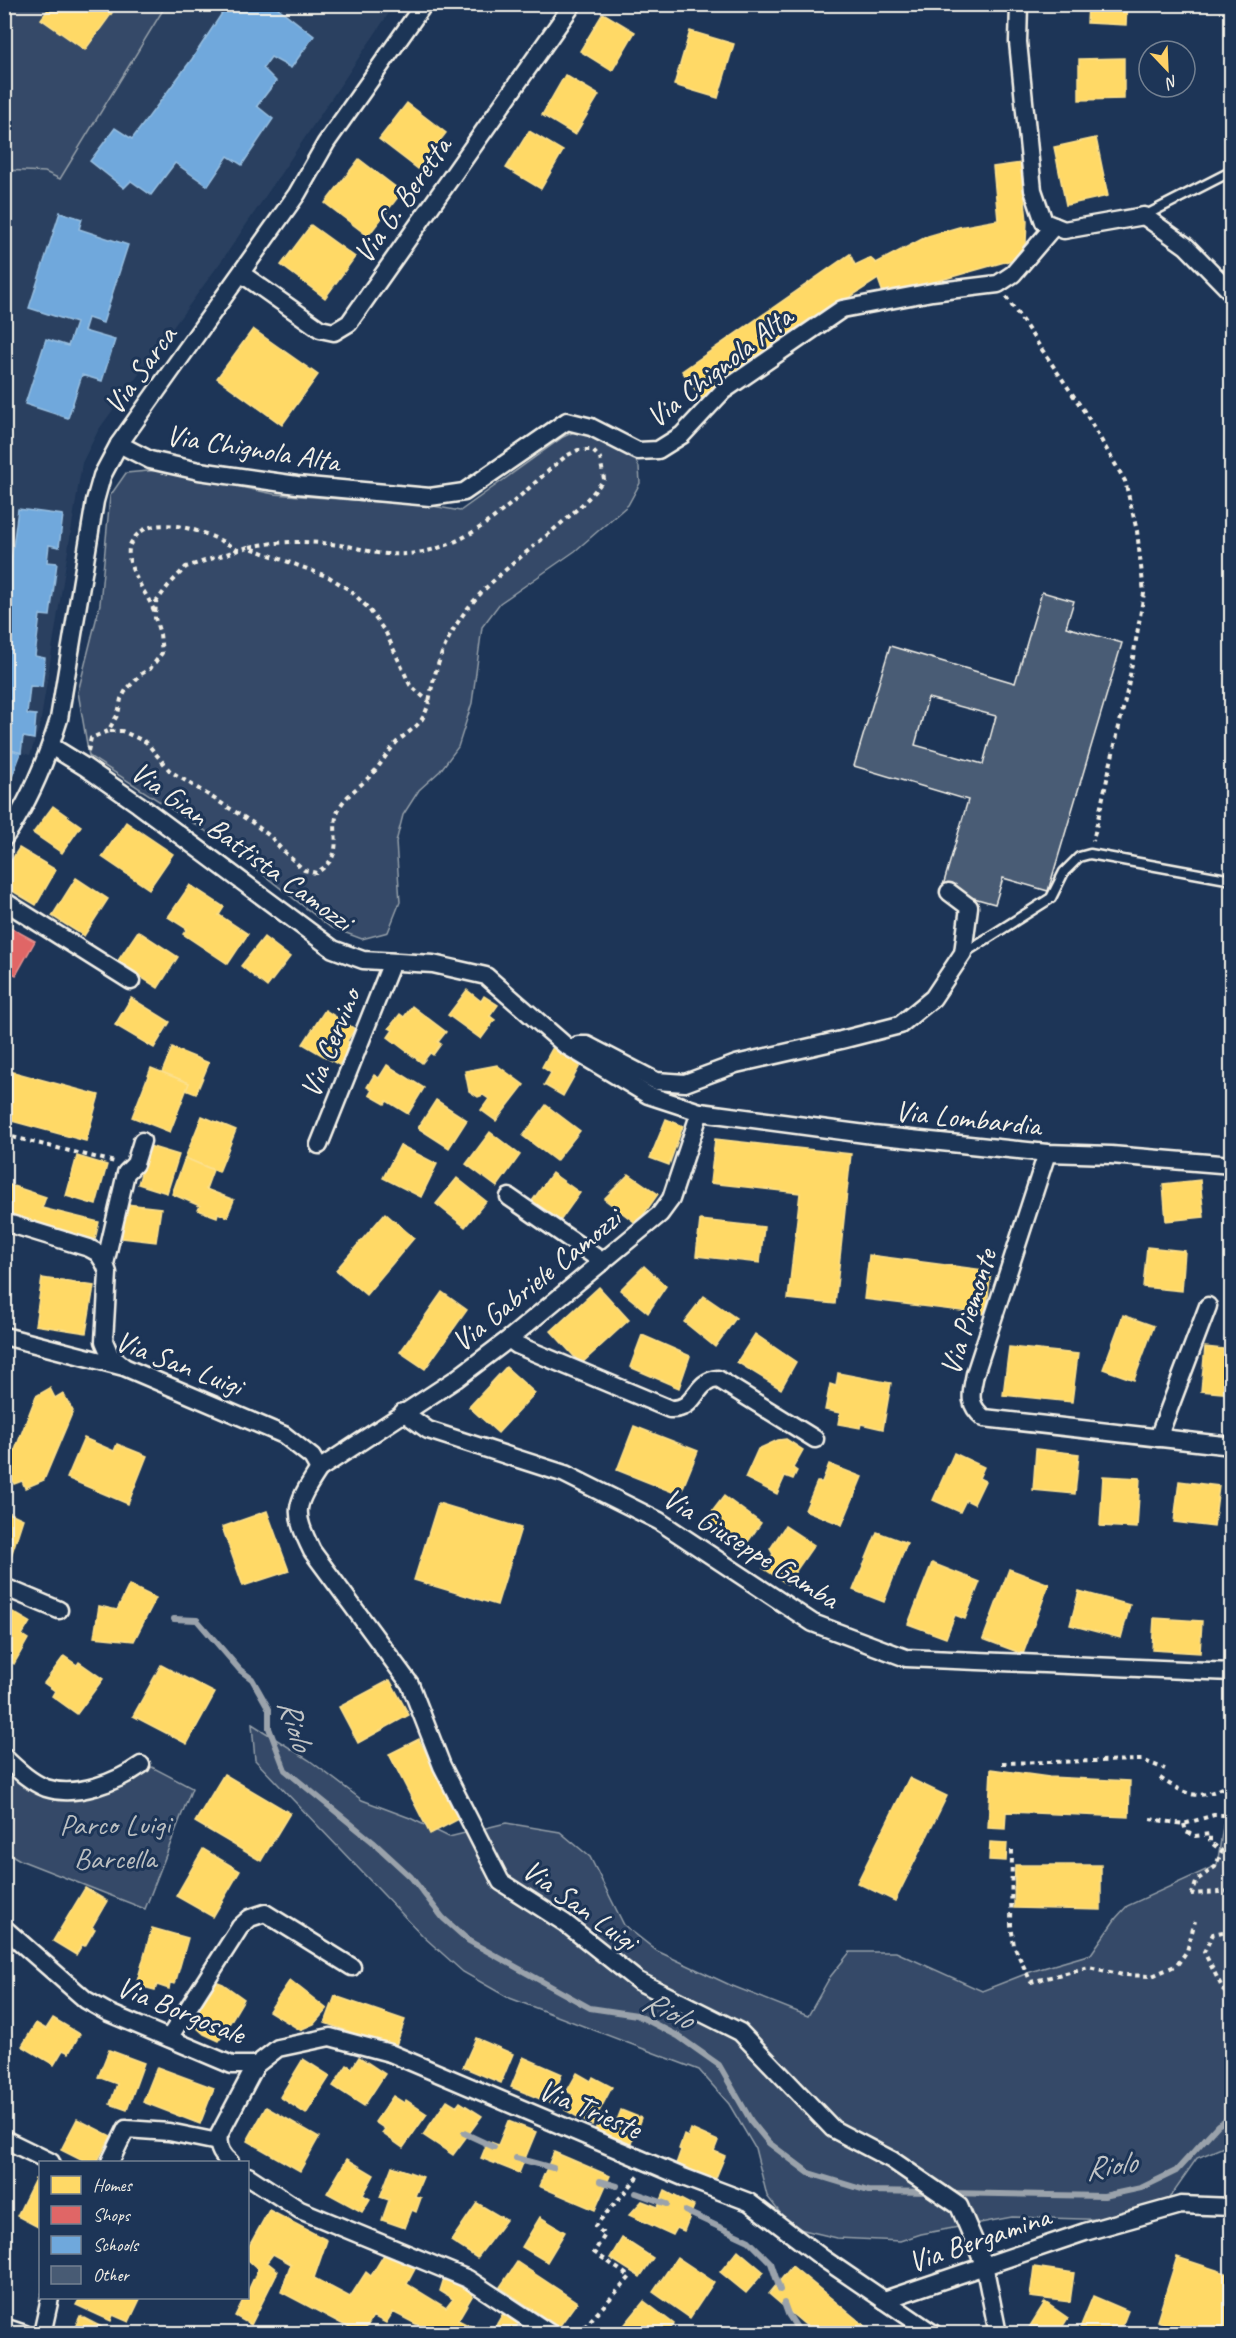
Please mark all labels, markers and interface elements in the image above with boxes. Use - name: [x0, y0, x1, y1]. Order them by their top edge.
- north arrow: [1137, 39, 1197, 99]
- text: N: [1161, 71, 1181, 94]
- street label: Via G. Beretta: [345, 127, 461, 271]
- street label: Via Chignola Alta: [638, 296, 802, 436]
- street label: Via Sarca: [95, 316, 186, 422]
- street label: Via Chignola Alta: [164, 416, 345, 481]
- street label: Via Gian Battista Camozzi: [123, 753, 363, 941]
- street label: Via Cervino: [291, 980, 370, 1103]
- street label: Via Lombardia: [893, 1091, 1045, 1145]
- street label: Via Gabriele Camozzi: [443, 1198, 631, 1360]
- street label: Via Piemonte: [931, 1242, 1006, 1380]
- street label: Via San Luigi: [110, 1321, 251, 1406]
- street label: Via Giuseppe Gamba: [656, 1479, 848, 1618]
- water label: Riolo: [268, 1693, 324, 1758]
- park label: Parco Luigi Barcella: [60, 1805, 174, 1877]
- street label: Via San Luigi: [515, 1851, 648, 1961]
- street label: Via Borgosale: [111, 1967, 253, 2054]
- water label: Riolo: [636, 1980, 703, 2040]
- street label: Via Trieste: [533, 2070, 649, 2148]
- water label: Riolo: [1082, 2141, 1142, 2190]
- legend: [39, 2161, 249, 2299]
- text: Homes: [93, 2174, 133, 2196]
- street label: Via Bergamina: [903, 2196, 1057, 2281]
- text: Shops: [93, 2204, 132, 2226]
- text: Schools: [93, 2234, 140, 2256]
- text: Other: [93, 2264, 130, 2286]

